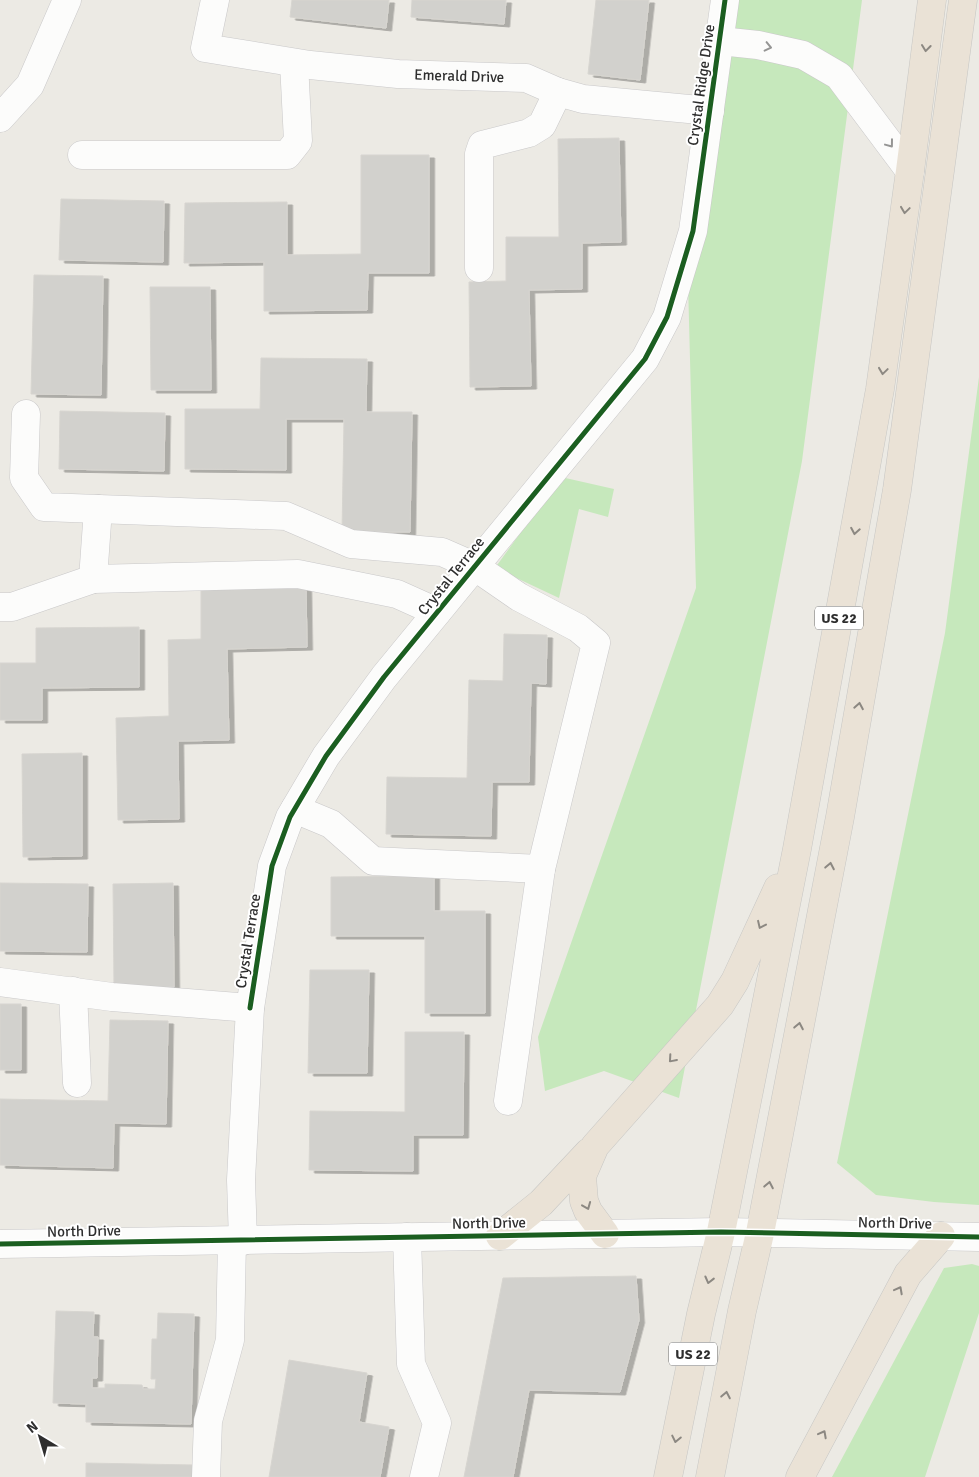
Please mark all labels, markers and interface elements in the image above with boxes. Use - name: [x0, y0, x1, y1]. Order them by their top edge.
- street label: Crystal Ridge Drive: [684, 23, 718, 147]
- one-way arrow: [763, 41, 772, 52]
- one-way arrow: [921, 45, 932, 53]
- street label: Emerald Drive: [414, 66, 504, 86]
- one-way arrow: [884, 138, 893, 148]
- one-way arrow: [900, 206, 911, 214]
- one-way arrow: [878, 367, 889, 375]
- one-way arrow: [850, 526, 860, 535]
- street label: Crystal Terrace: [414, 533, 488, 619]
- road number: US 22: [815, 606, 863, 630]
- one-way arrow: [854, 702, 864, 711]
- one-way arrow: [824, 862, 835, 871]
- street label: Crystal Terrace: [232, 892, 264, 990]
- one-way arrow: [758, 919, 768, 928]
- one-way arrow: [793, 1021, 804, 1030]
- one-way arrow: [669, 1053, 678, 1062]
- one-way arrow: [763, 1181, 773, 1190]
- one-way arrow: [581, 1201, 591, 1210]
- street label: North Drive: [452, 1213, 526, 1233]
- street label: North Drive: [858, 1213, 932, 1233]
- street label: North Drive: [47, 1221, 121, 1241]
- one-way arrow: [704, 1275, 715, 1284]
- one-way arrow: [893, 1287, 903, 1296]
- road number: US 22: [669, 1342, 717, 1366]
- one-way arrow: [721, 1390, 731, 1399]
- north arrow: [15, 1412, 65, 1462]
- text: N: [23, 1417, 41, 1437]
- one-way arrow: [816, 1430, 826, 1439]
- one-way arrow: [671, 1434, 681, 1443]

